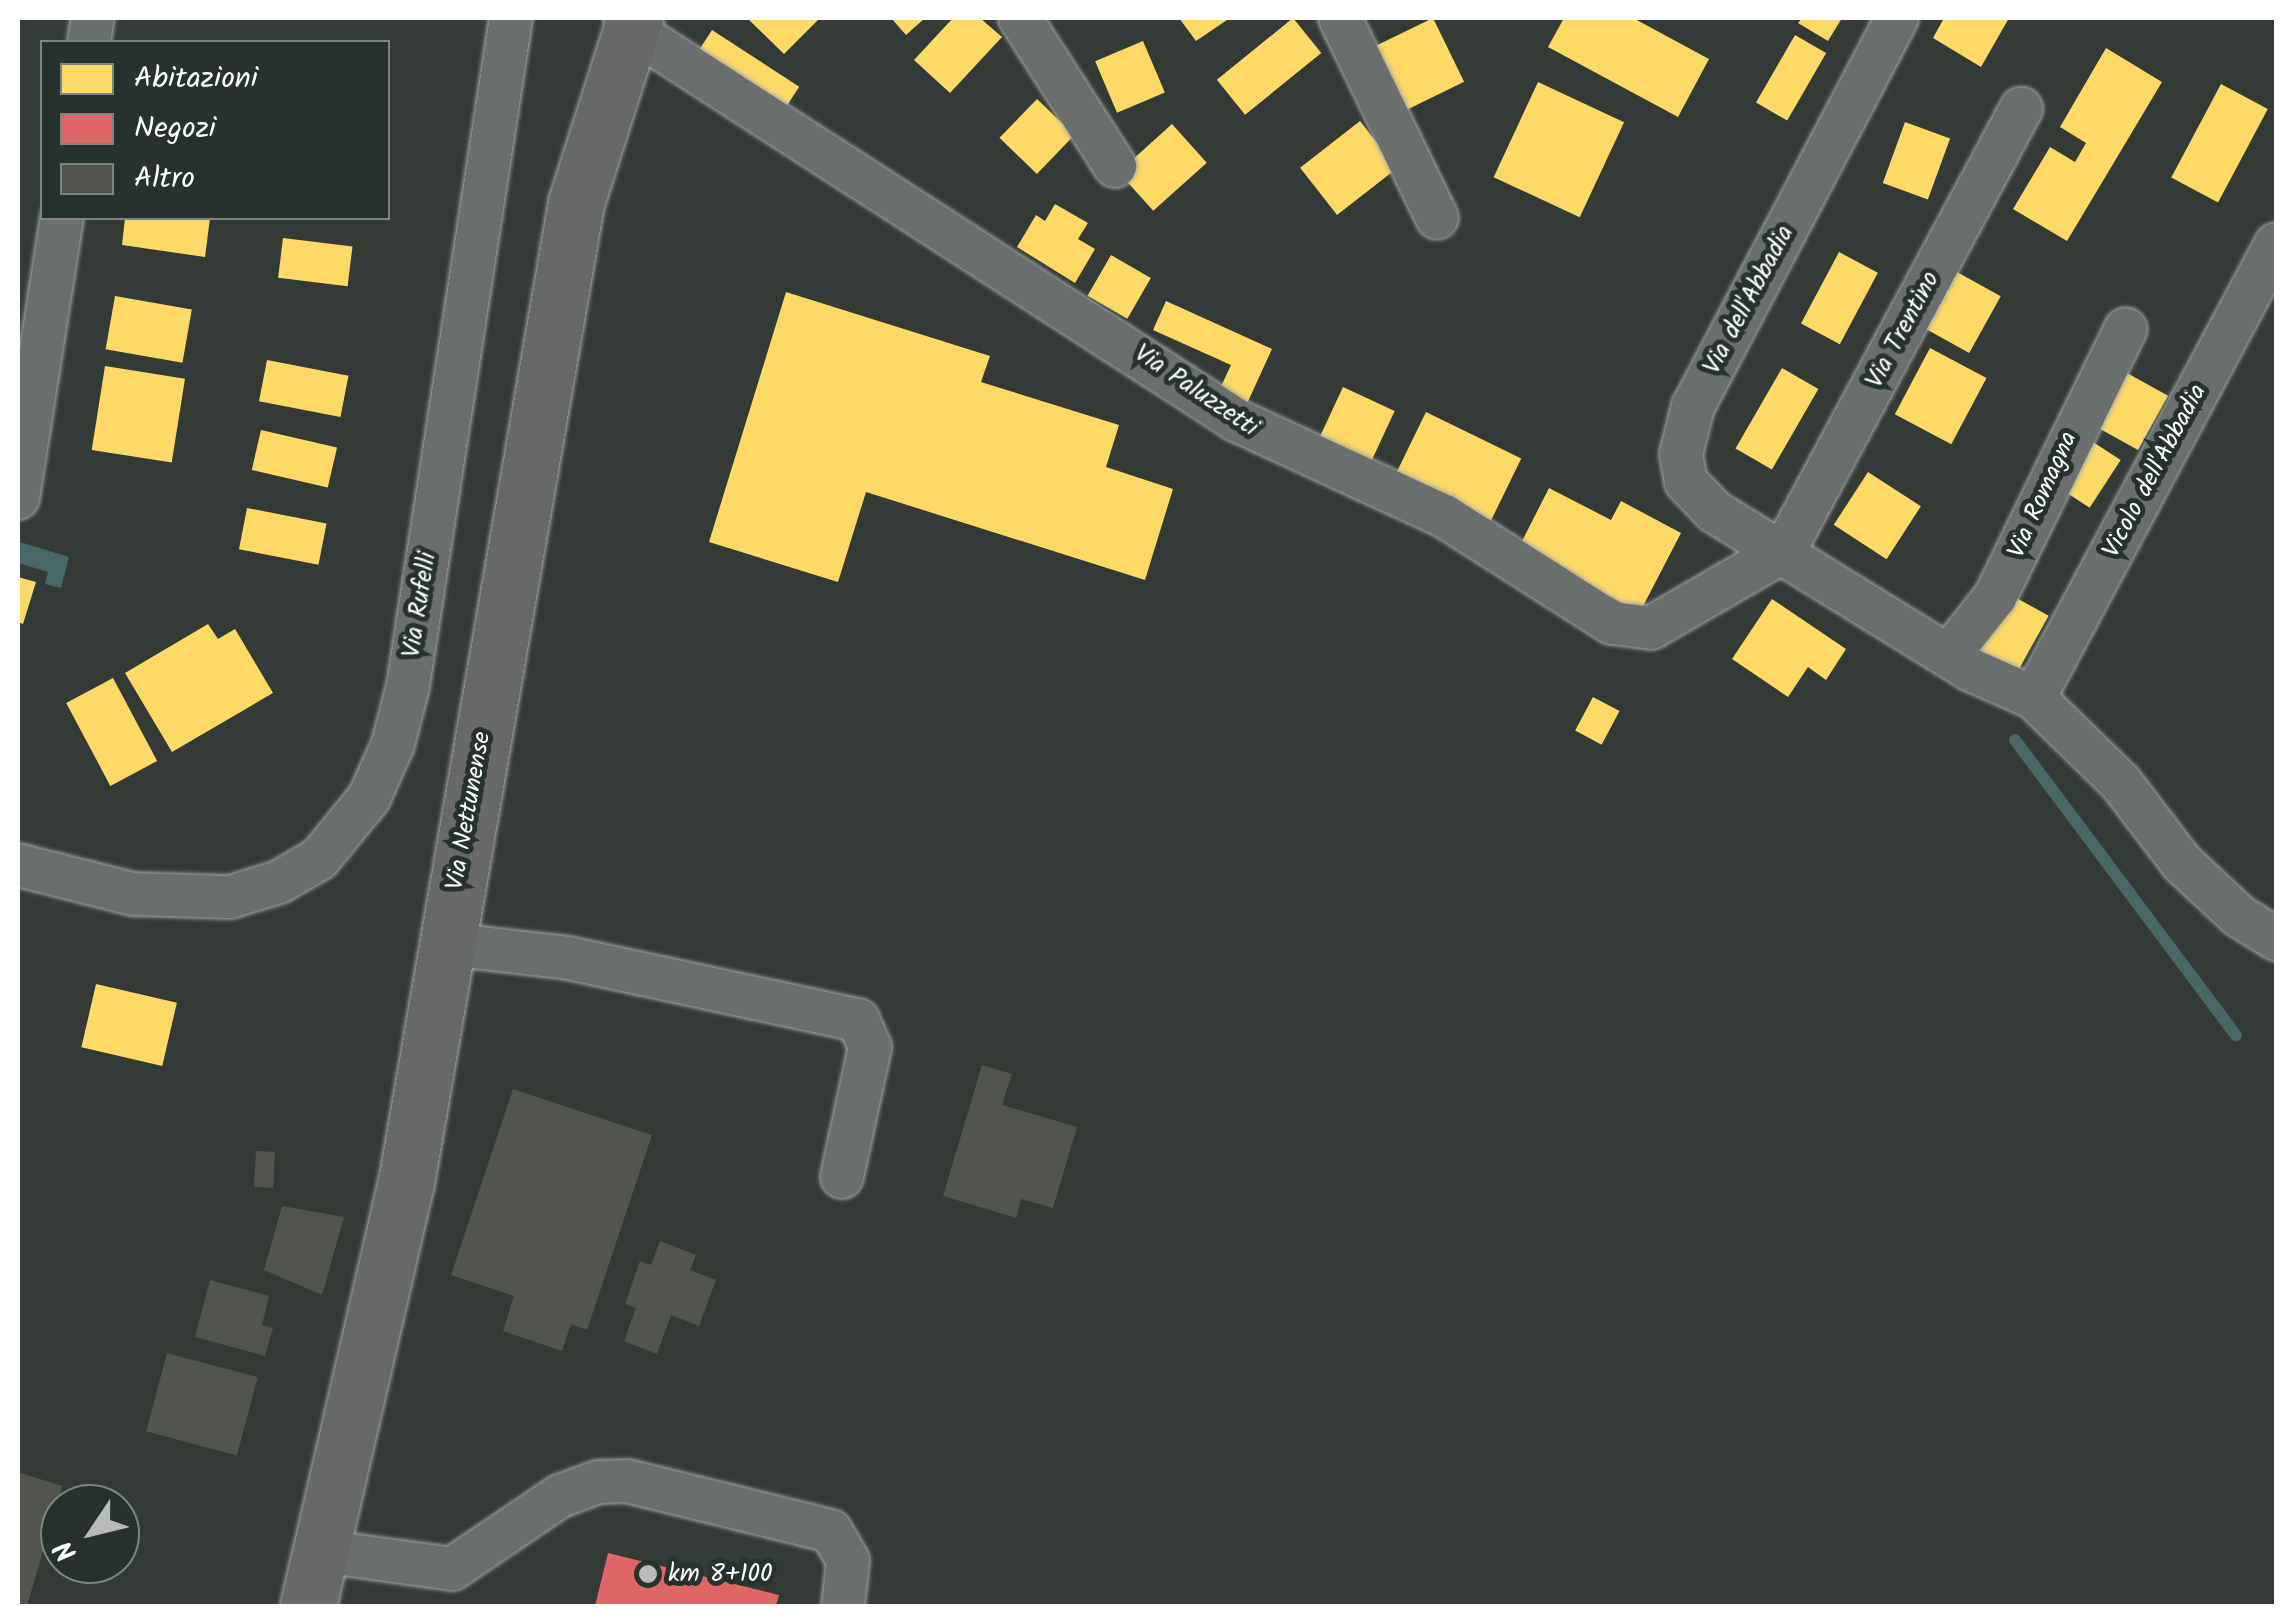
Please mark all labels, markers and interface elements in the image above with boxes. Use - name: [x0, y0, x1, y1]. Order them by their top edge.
- legend: [40, 40, 390, 220]
- text: Abitazioni: [134, 55, 258, 103]
- text: Negozi: [134, 105, 216, 153]
- text: Altro: [134, 155, 195, 203]
- street label: Via dell'Abbadia: [1697, 221, 1801, 379]
- street label: Via Trentino: [1860, 267, 1946, 393]
- street label: Via Paluzzetti: [1128, 339, 1264, 443]
- street label: Vicolo dell'Abbadia: [2097, 379, 2213, 563]
- street label: Via Romagna: [2002, 427, 2084, 563]
- street label: Via Rufelli: [397, 550, 443, 660]
- street label: Via Nettunense: [440, 729, 498, 893]
- north arrow: [40, 1484, 140, 1584]
- text: N: [43, 1530, 90, 1570]
- place label: km 8+100: [668, 1559, 773, 1589]
- marker: km 8+100: [637, 1563, 659, 1585]

